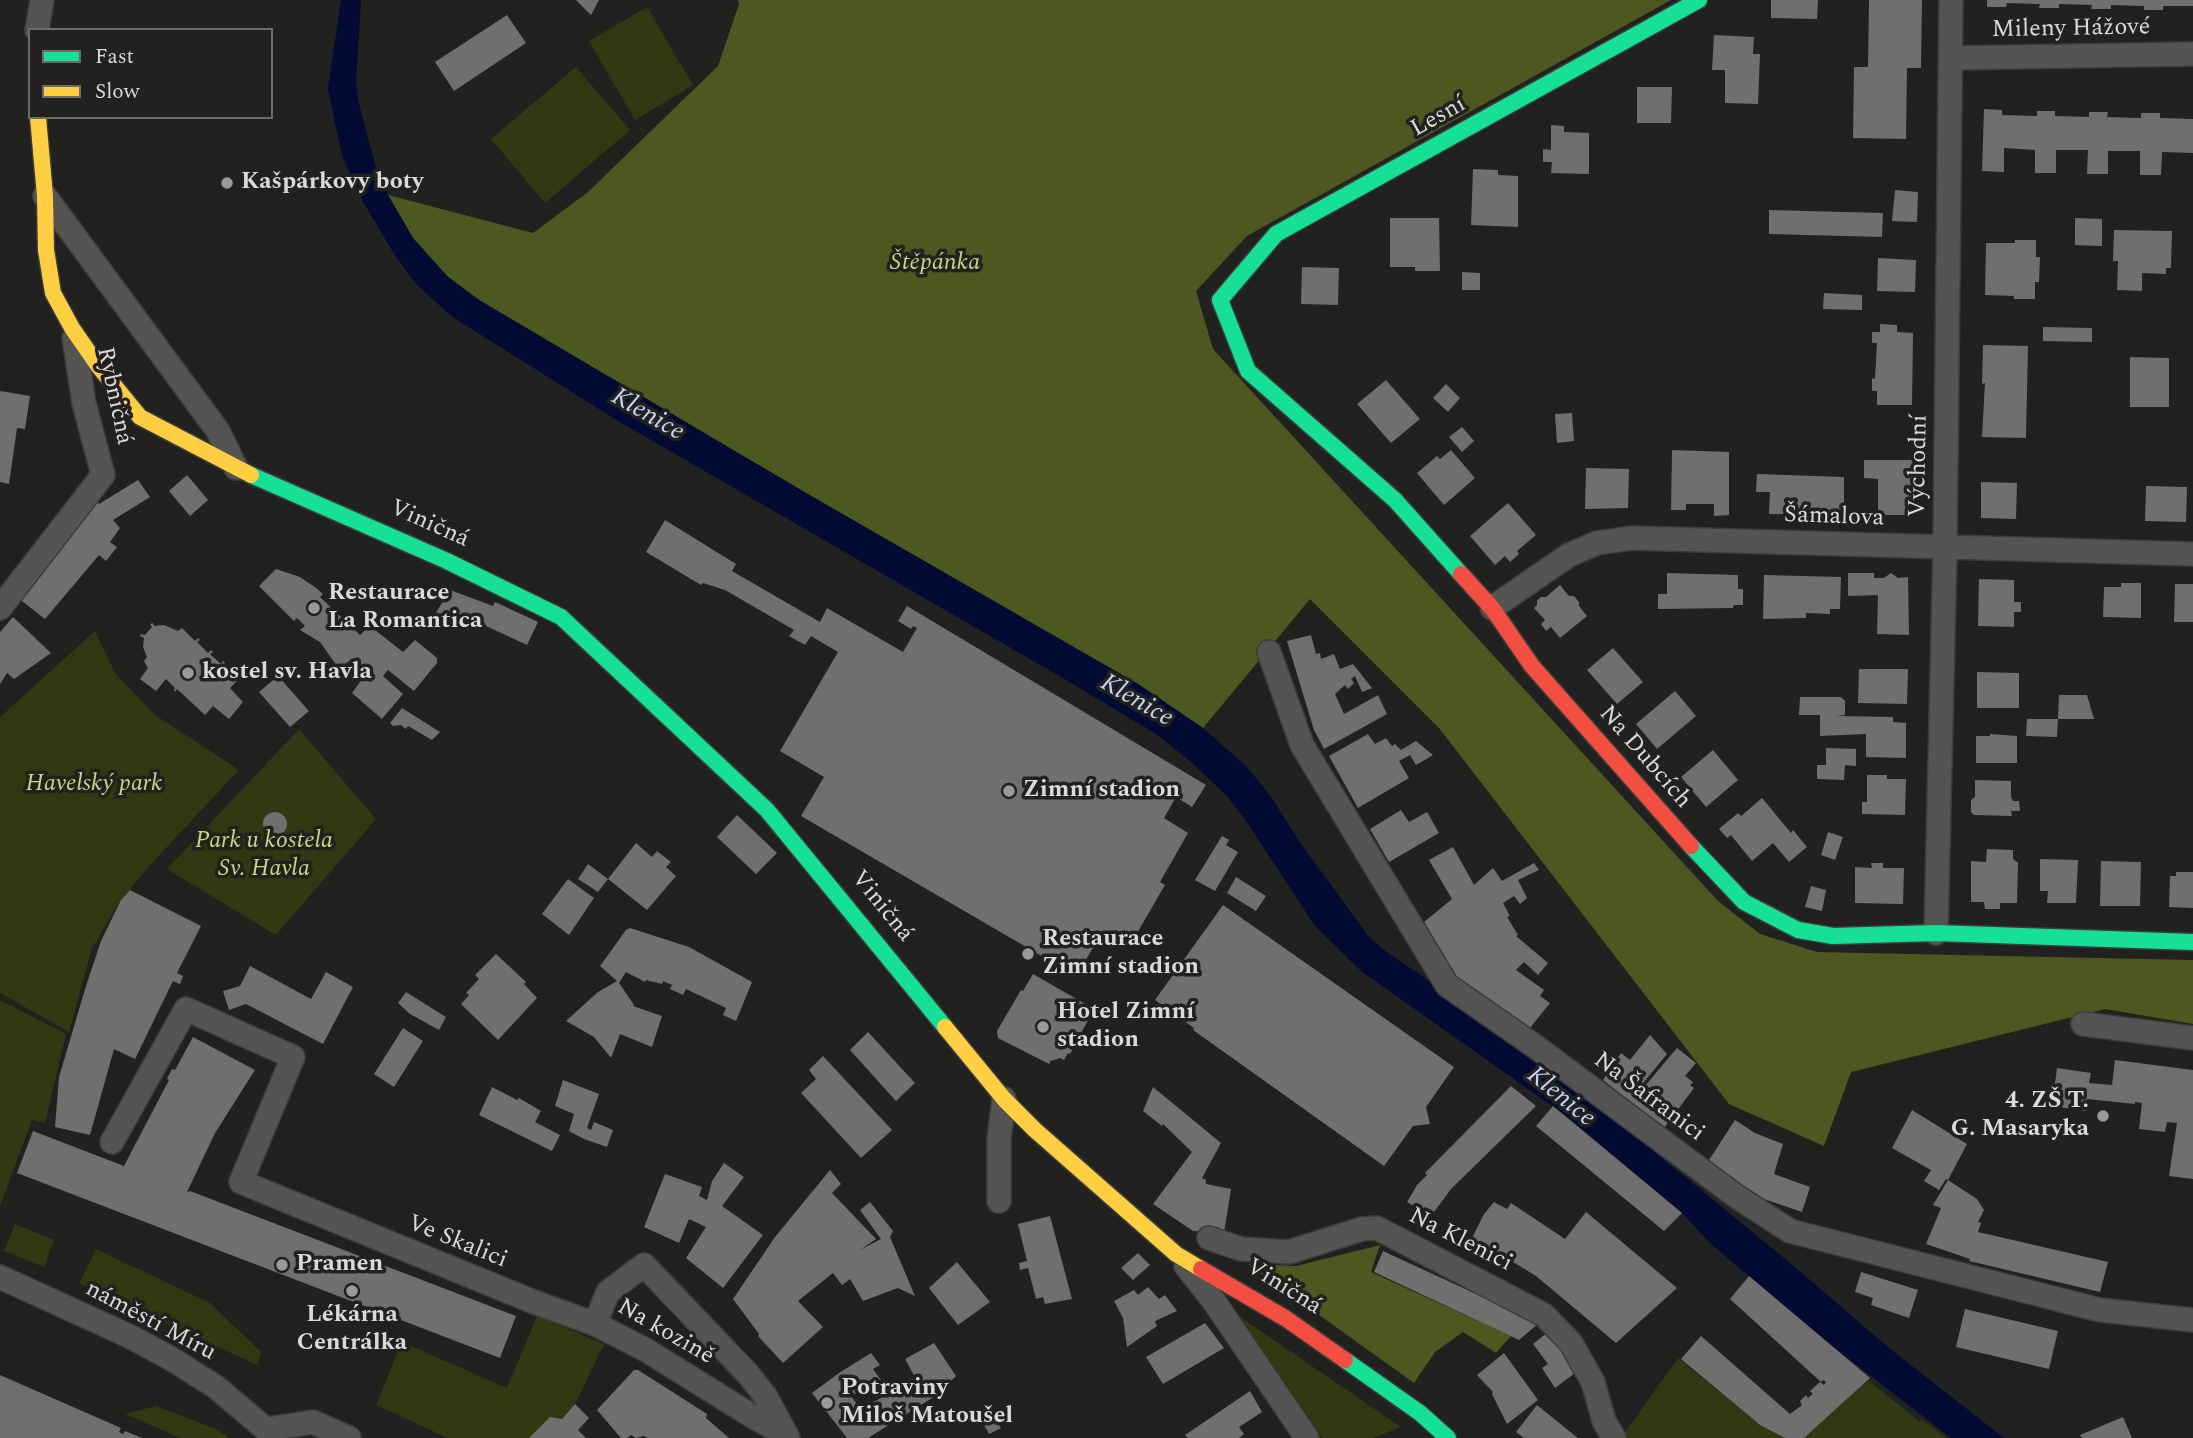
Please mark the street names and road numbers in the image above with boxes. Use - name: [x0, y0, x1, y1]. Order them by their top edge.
- street label: Mileny Hážové: [1991, 14, 2151, 46]
- street label: Lesní: [1406, 91, 1472, 145]
- street label: Rybničná: [89, 344, 137, 448]
- street label: Východní: [1905, 414, 1935, 518]
- street label: Viničná: [385, 495, 473, 555]
- street label: Šámalova: [1783, 502, 1885, 534]
- street label: Na Dubcích: [1592, 701, 1696, 815]
- street label: Viničná: [843, 865, 919, 949]
- street label: Na Šafranici: [1587, 1047, 1709, 1149]
- street label: Na Klenici: [1403, 1203, 1517, 1279]
- street label: Ve Skalici: [403, 1210, 511, 1276]
- street label: Viničná: [1240, 1254, 1326, 1322]
- street label: náměstí Míru: [80, 1276, 220, 1368]
- street label: Na kozině: [611, 1294, 719, 1372]

